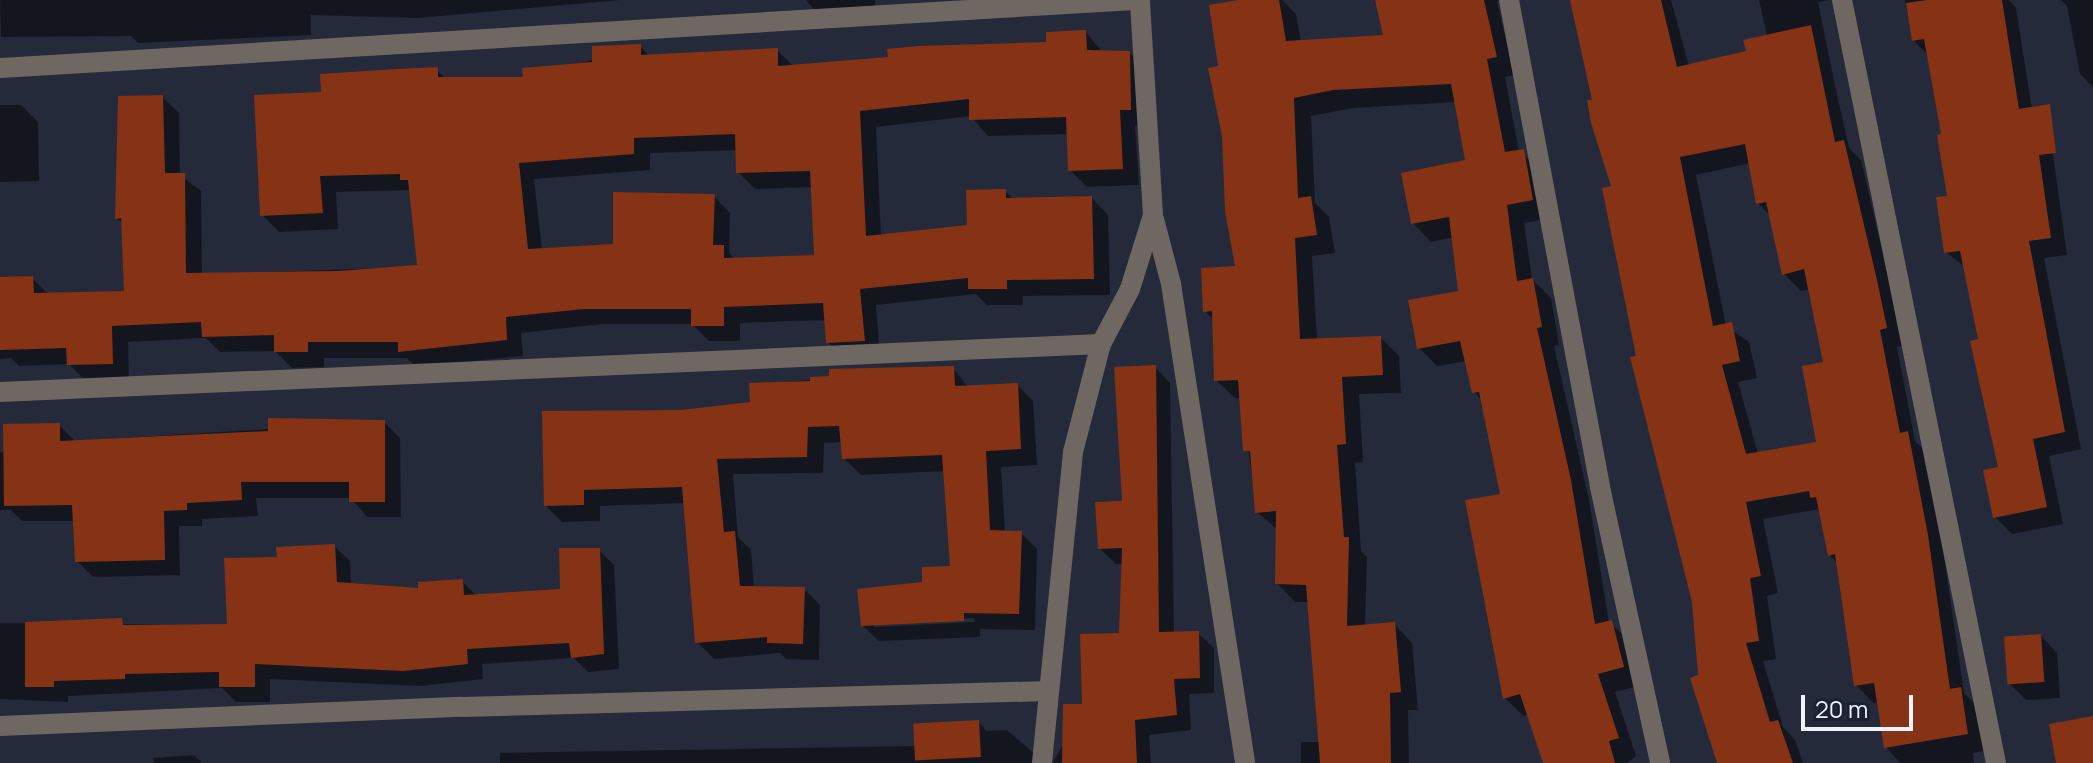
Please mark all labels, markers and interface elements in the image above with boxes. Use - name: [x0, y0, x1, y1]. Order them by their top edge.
- scale bar: [1805, 679, 1917, 729]
- text: 20 m: [1815, 692, 1868, 725]

